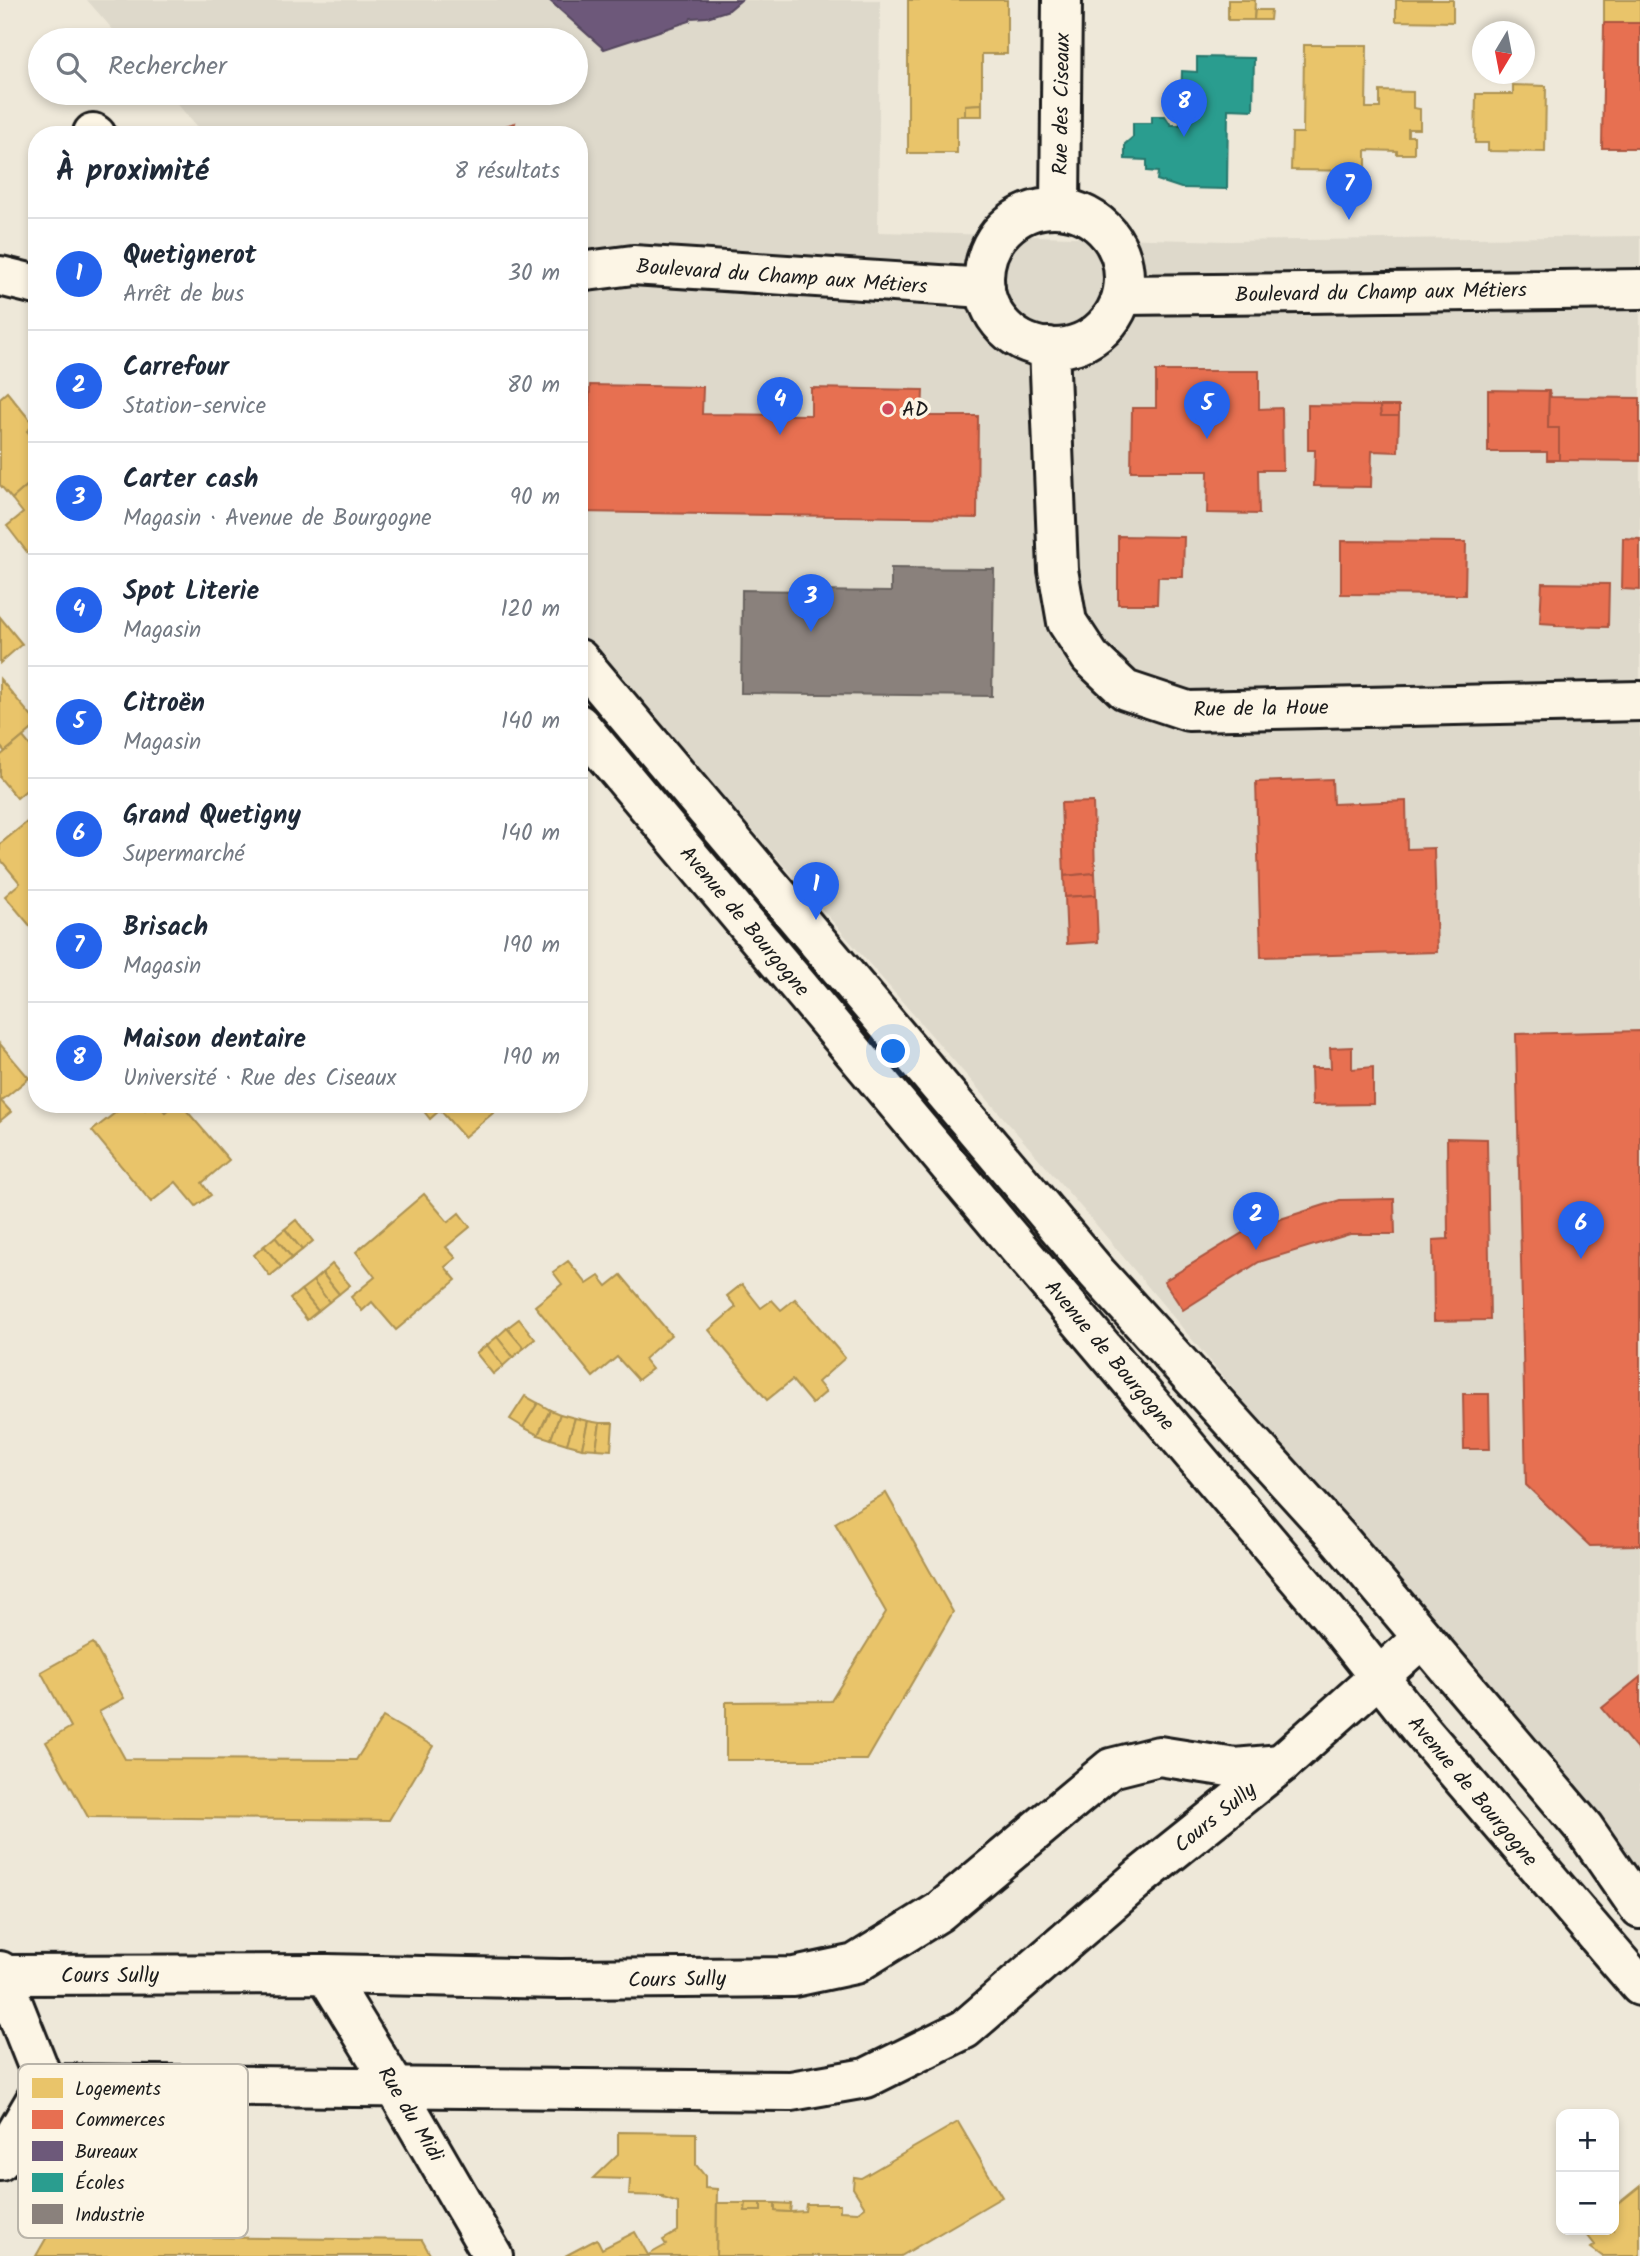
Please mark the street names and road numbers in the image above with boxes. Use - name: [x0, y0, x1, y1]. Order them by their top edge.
- street label: Rue des Ciseaux: [1045, 32, 1080, 176]
- street label: Boulevard du Champ aux Métiers: [635, 251, 929, 304]
- street label: Boulevard du Champ aux Métiers: [1235, 274, 1527, 313]
- street label: Rue de la Houe: [1193, 692, 1329, 727]
- street label: Avenue de Bourgogne: [671, 839, 817, 1005]
- street label: Avenue de Bourgogne: [1036, 1273, 1182, 1439]
- street label: Avenue de Bourgogne: [1399, 1709, 1545, 1875]
- street label: Cours Sully: [1168, 1774, 1264, 1862]
- street label: Cours Sully: [61, 1960, 159, 1993]
- street label: Cours Sully: [628, 1963, 726, 1998]
- street label: Rue du Midi: [368, 2061, 452, 2170]

